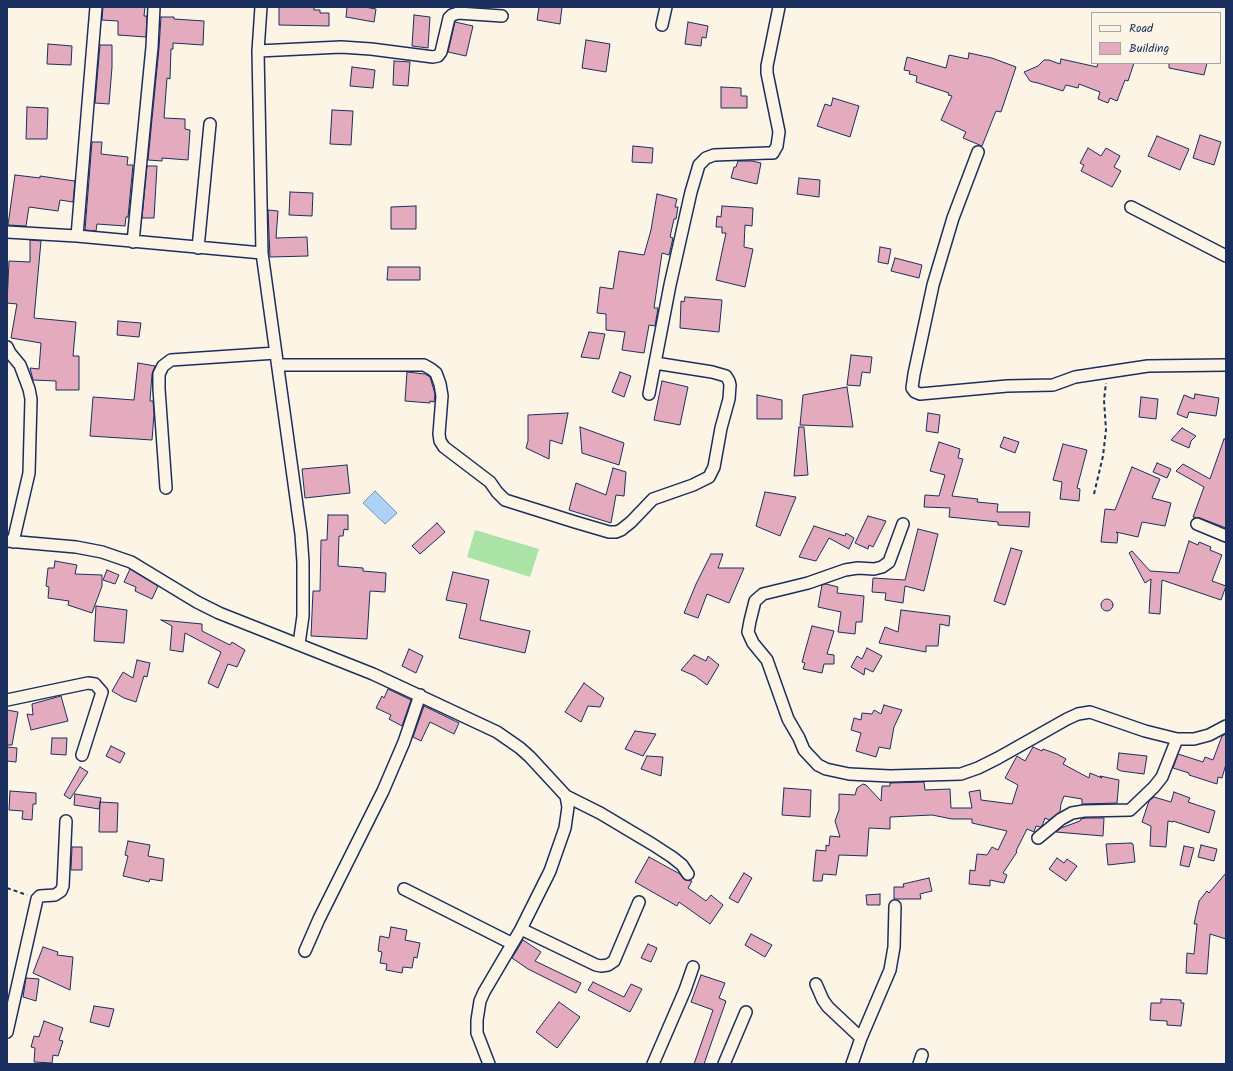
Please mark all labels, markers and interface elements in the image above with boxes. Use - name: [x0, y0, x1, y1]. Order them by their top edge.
- legend: [1091, 12, 1221, 64]
- text: Road: [1129, 19, 1153, 38]
- text: Building: [1129, 39, 1169, 58]

